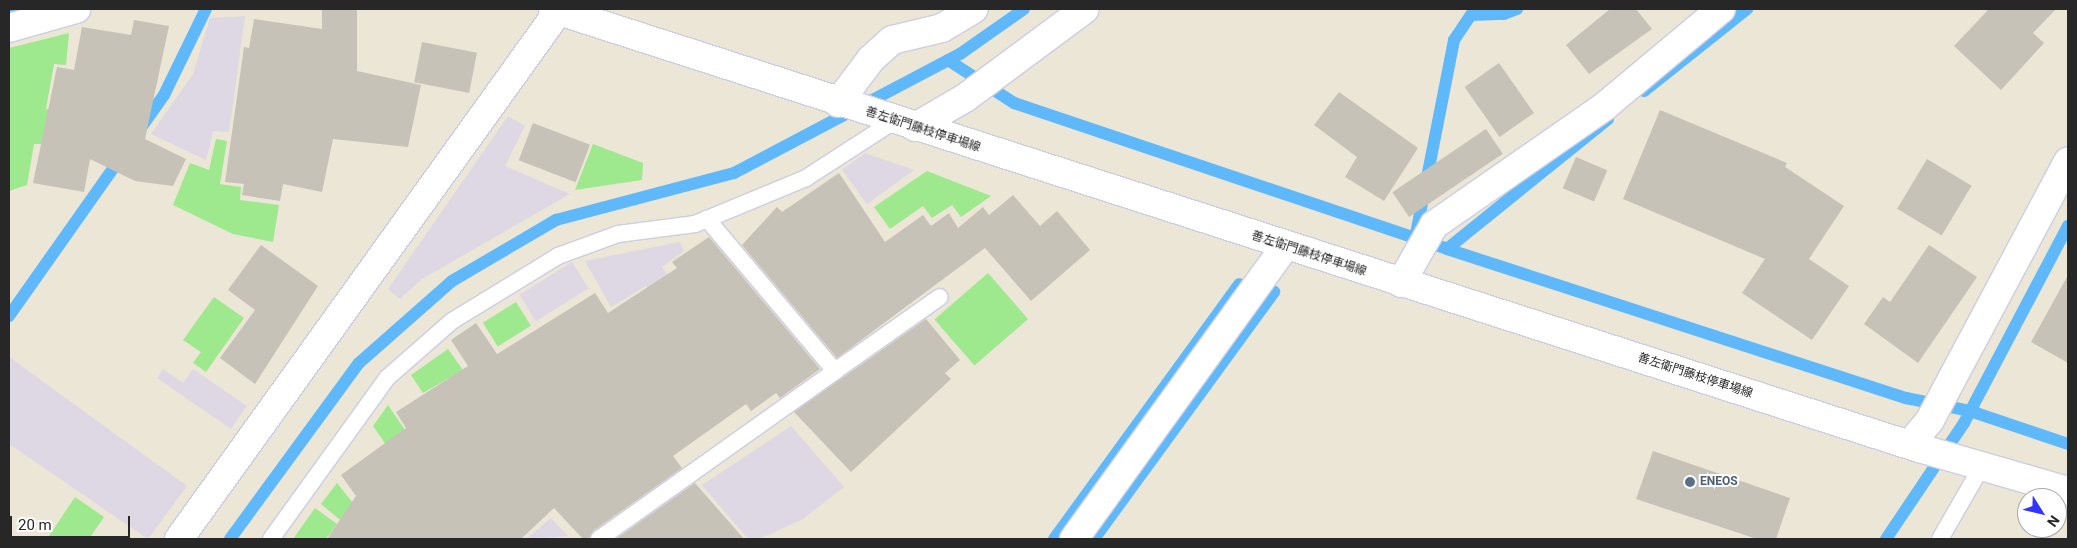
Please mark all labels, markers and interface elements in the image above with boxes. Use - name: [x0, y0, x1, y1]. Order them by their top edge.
- street label: 善左衛門藤枝停車場線: [864, 105, 982, 155]
- street label: 善左衛門藤枝停車場線: [1250, 229, 1368, 279]
- street label: 善左衛門藤枝停車場線: [1636, 351, 1754, 401]
- place label: ENEOS: [1700, 475, 1738, 489]
- marker: ENEOS: [1684, 476, 1696, 488]
- north arrow: [2017, 488, 2067, 538]
- scale bar: [12, 506, 132, 538]
- text: N: [2044, 513, 2063, 530]
- text: 20 m: [18, 516, 52, 534]

